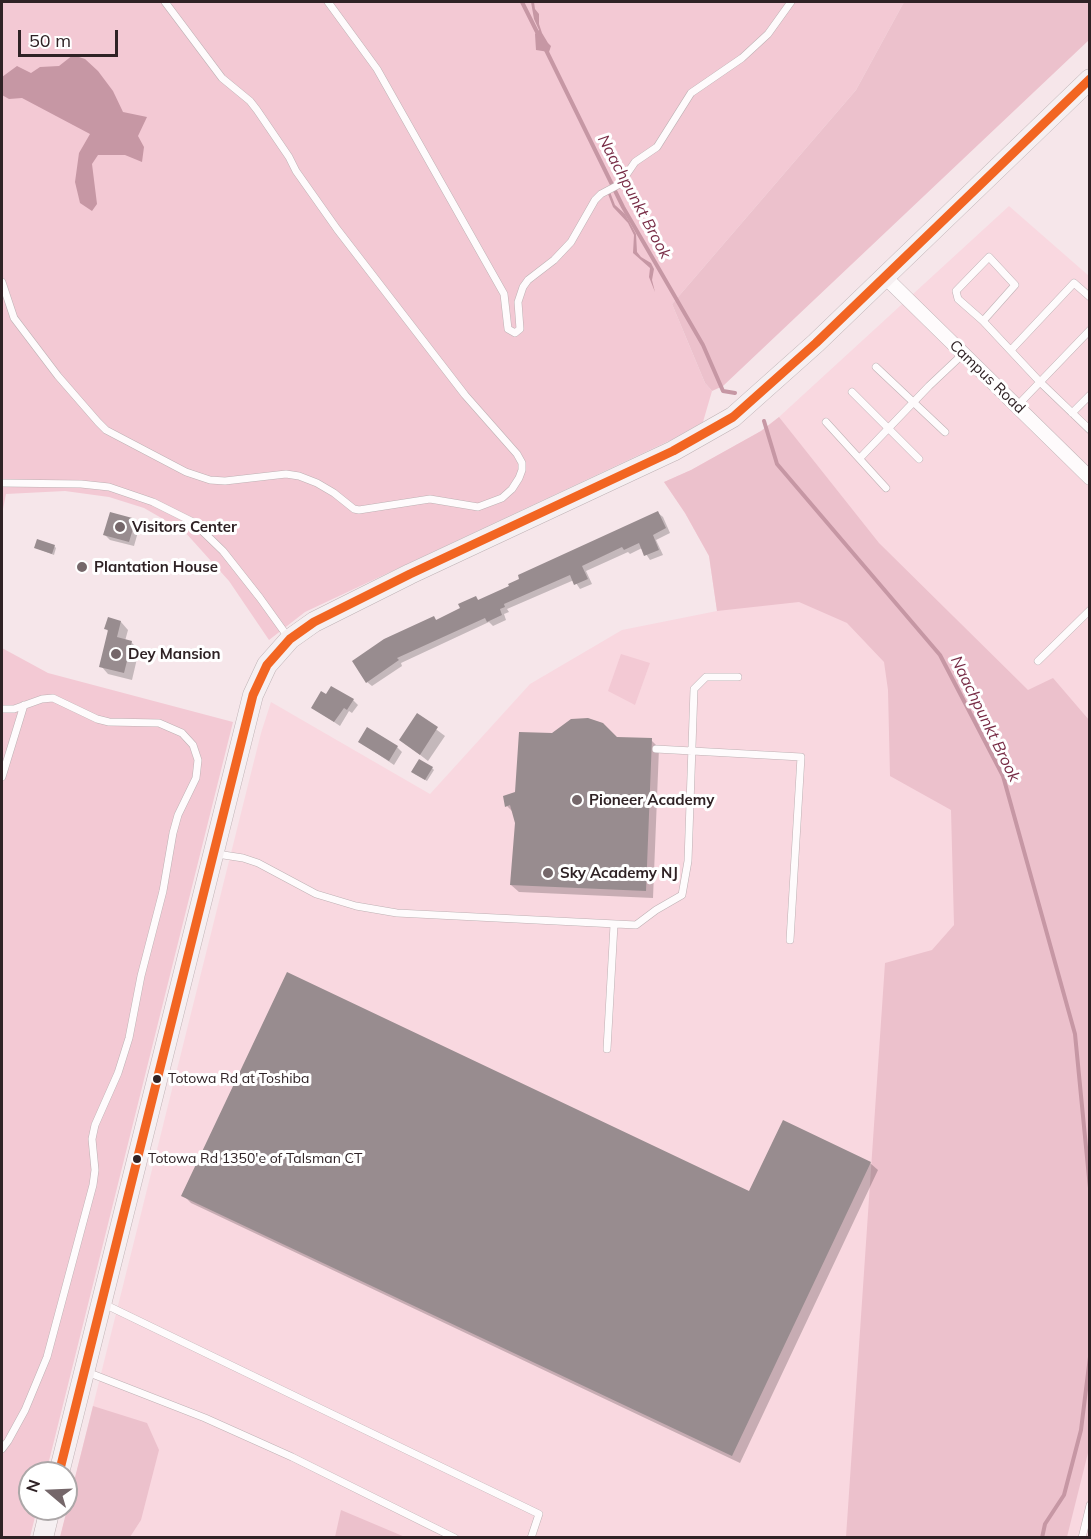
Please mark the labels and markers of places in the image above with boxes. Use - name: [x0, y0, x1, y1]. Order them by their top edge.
- place label: Visitors Center: [132, 518, 237, 536]
- marker: Visitors Center: [113, 520, 127, 534]
- place label: Plantation House: [94, 558, 218, 576]
- marker: Plantation House: [75, 560, 89, 574]
- place label: Dey Mansion: [128, 645, 221, 663]
- marker: Dey Mansion: [109, 647, 123, 661]
- place label: Pioneer Academy: [589, 791, 714, 809]
- marker: Pioneer Academy: [570, 793, 584, 807]
- place label: Sky Academy NJ: [560, 864, 678, 882]
- marker: Sky Academy NJ: [541, 866, 555, 880]
- place label: Totowa Rd at Toshiba: [168, 1071, 309, 1087]
- marker: Totowa Rd at Toshiba: [151, 1073, 163, 1085]
- place label: Totowa Rd 1350'e of Talsman CT: [148, 1151, 362, 1167]
- marker: Totowa Rd 1350'e of Talsman CT: [131, 1153, 143, 1165]

